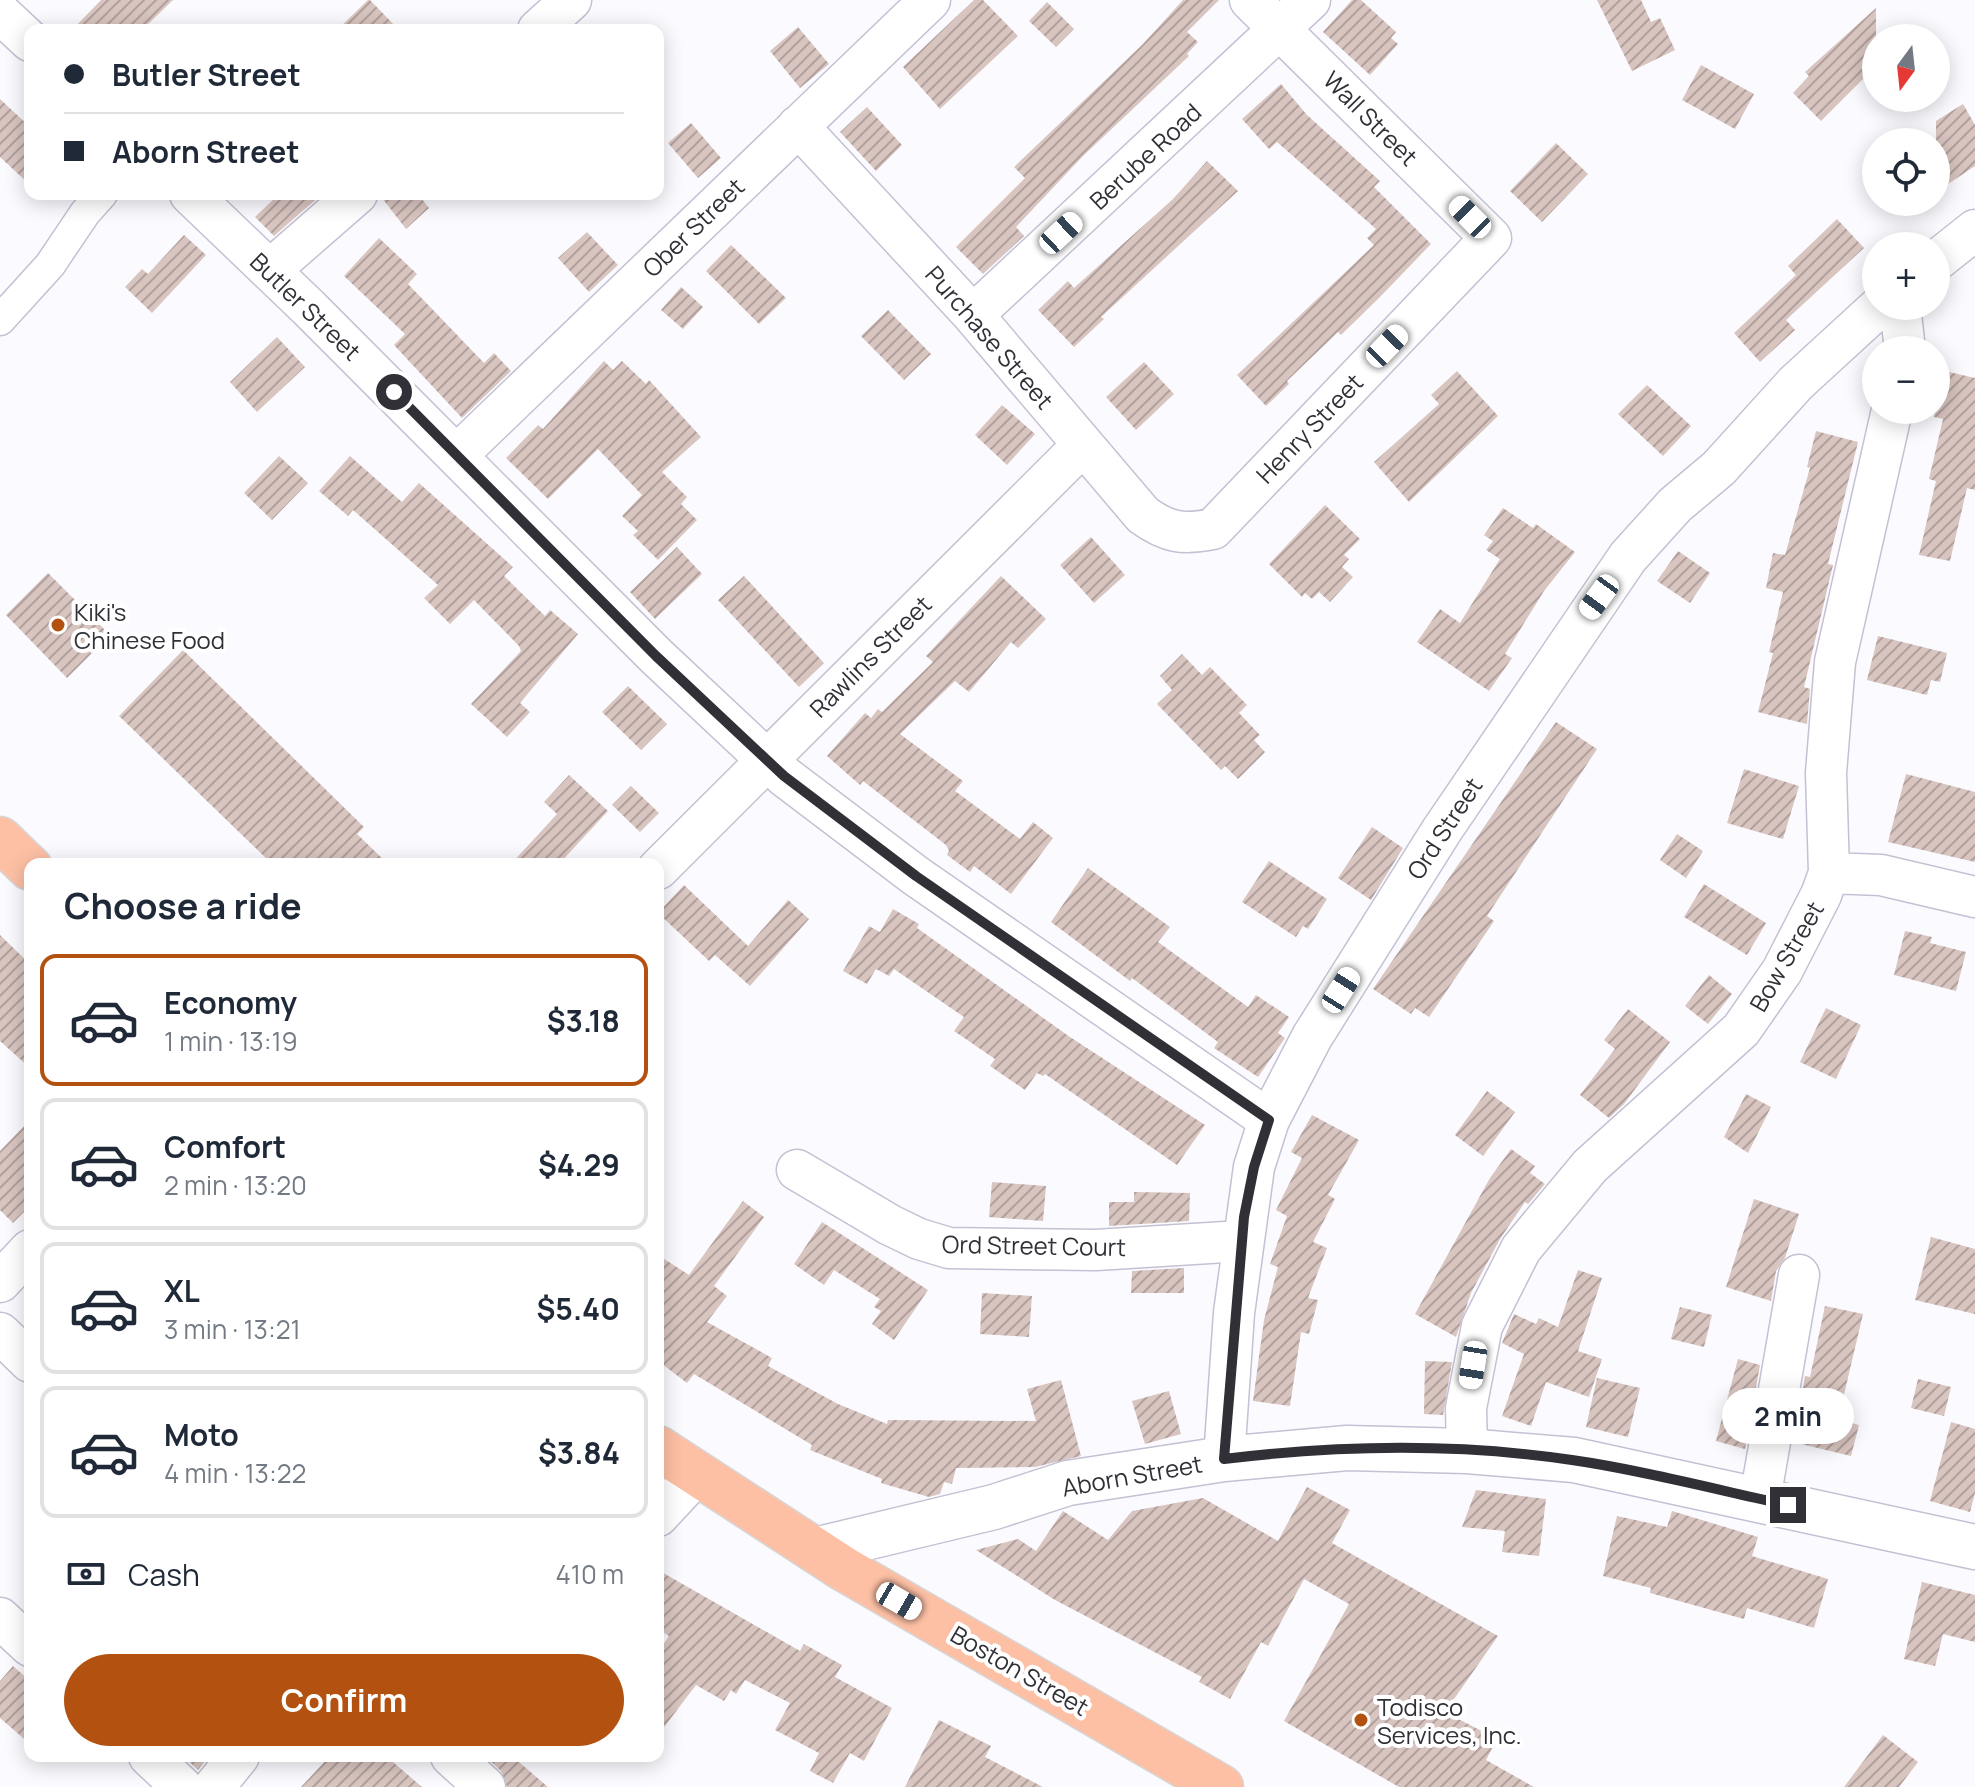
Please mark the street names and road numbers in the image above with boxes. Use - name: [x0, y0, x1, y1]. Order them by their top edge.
- street label: Wall Street: [1316, 63, 1426, 173]
- street label: Berube Road: [1082, 96, 1208, 216]
- street label: Ober Street: [635, 170, 751, 284]
- street label: Butler Street: [243, 245, 369, 367]
- street label: Purchase Street: [919, 258, 1061, 416]
- street label: Henry Street: [1248, 366, 1370, 490]
- street label: Rawlins Street: [802, 588, 938, 724]
- street label: Ord Street: [1399, 771, 1489, 885]
- street label: Bow Street: [1741, 895, 1831, 1017]
- street label: Ord Street Court: [942, 1227, 1126, 1263]
- street label: Aborn Street: [1059, 1446, 1205, 1504]
- street label: Boston Street: [945, 1617, 1095, 1723]

